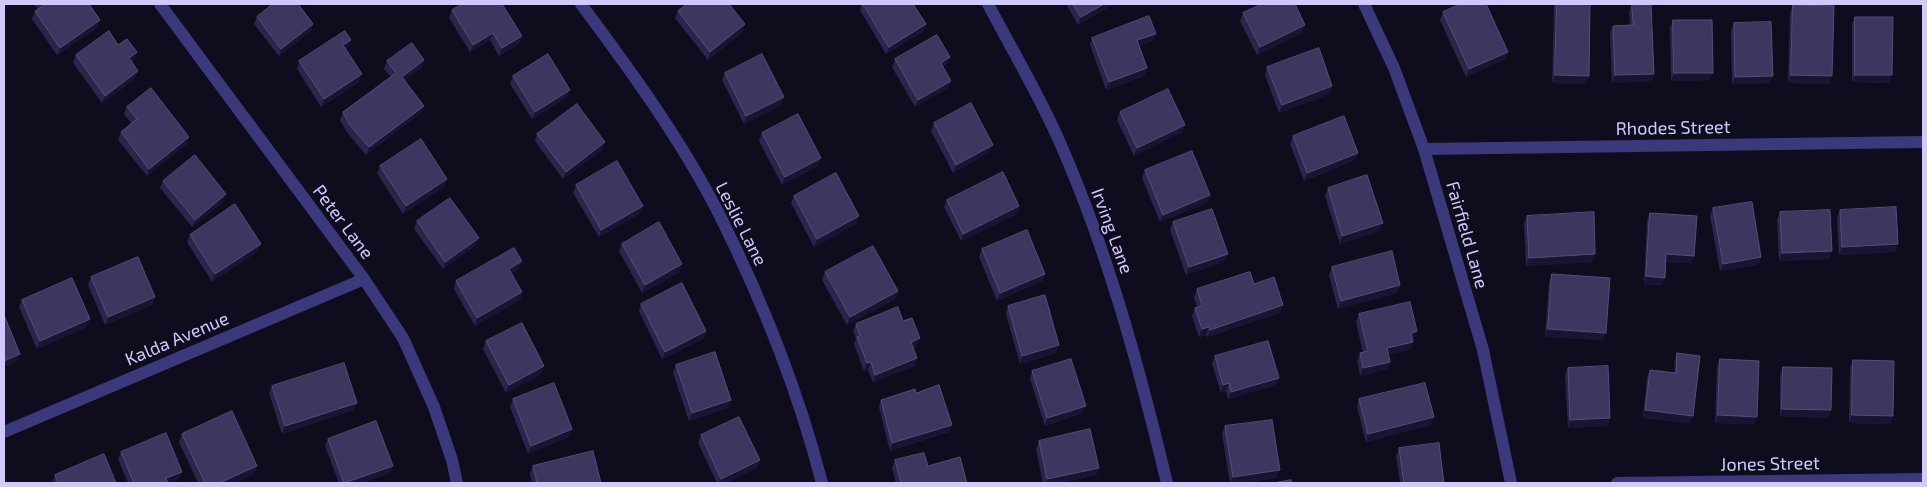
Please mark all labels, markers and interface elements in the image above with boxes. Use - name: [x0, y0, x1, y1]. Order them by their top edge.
- street label: Rhodes Street: [1615, 116, 1731, 140]
- street label: Leslie Lane: [711, 179, 771, 269]
- street label: Fairfield Lane: [1441, 179, 1493, 291]
- street label: Peter Lane: [308, 181, 378, 263]
- street label: Irving Lane: [1087, 185, 1137, 277]
- street label: Kalda Avenue: [122, 307, 232, 371]
- street label: Jones Street: [1720, 452, 1820, 476]

